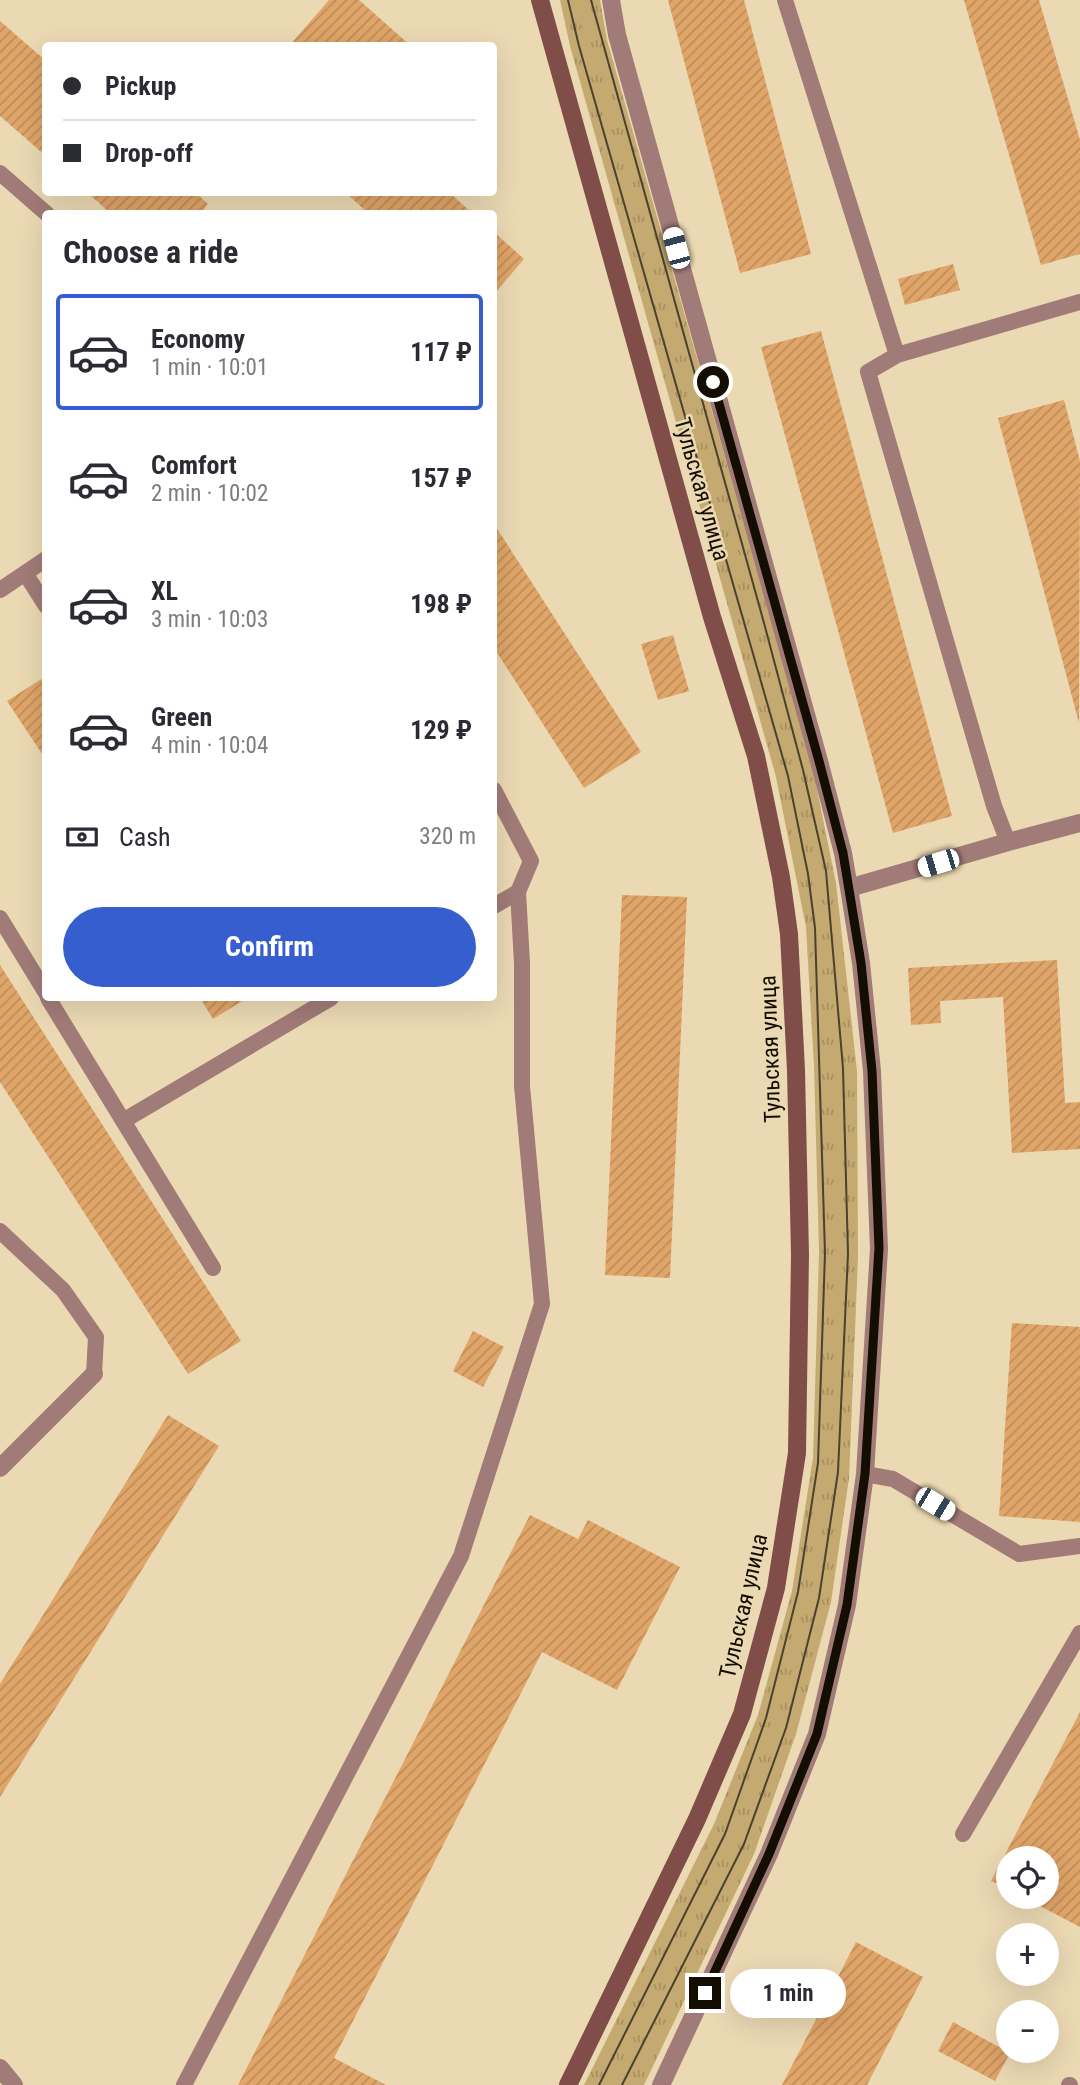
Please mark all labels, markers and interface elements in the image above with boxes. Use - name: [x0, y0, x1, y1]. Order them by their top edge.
- text: Pickup: [105, 71, 176, 101]
- text: Drop-off: [105, 138, 193, 168]
- car: [661, 225, 692, 271]
- text: Choose a ride: [63, 233, 238, 271]
- icon: car: [67, 321, 130, 384]
- text: Economy: [151, 324, 245, 354]
- text: 117 ₽: [410, 337, 472, 367]
- text: 1 min · 10:01: [151, 354, 268, 381]
- route start: [697, 366, 729, 398]
- street label: Тульская улица: [668, 414, 735, 564]
- icon: car: [67, 447, 130, 510]
- text: Comfort: [151, 450, 237, 480]
- text: 157 ₽: [410, 463, 472, 493]
- text: 2 min · 10:02: [151, 480, 268, 507]
- icon: car: [67, 573, 130, 636]
- text: XL: [151, 576, 178, 606]
- text: 198 ₽: [410, 589, 472, 619]
- text: 3 min · 10:03: [151, 606, 268, 633]
- icon: car: [67, 699, 130, 762]
- text: Green: [151, 702, 212, 732]
- text: 129 ₽: [410, 715, 472, 745]
- text: 4 min · 10:04: [151, 732, 268, 759]
- icon: cash: [63, 818, 101, 856]
- text: Cash: [119, 822, 171, 852]
- text: 320 m: [419, 823, 476, 850]
- car: [915, 847, 962, 879]
- button: Confirm: [63, 907, 476, 987]
- street label: Тульская улица: [754, 975, 787, 1123]
- car: [912, 1484, 959, 1524]
- street label: Тульская улица: [714, 1531, 773, 1681]
- map controls: [996, 1846, 1059, 2063]
- button: locate: [996, 1846, 1059, 1909]
- button: +: [996, 1923, 1059, 1986]
- callout: 1 min: [730, 1968, 845, 2018]
- route end: [689, 1977, 721, 2009]
- text: 1 min: [762, 1980, 814, 2007]
- button: −: [996, 2000, 1059, 2063]

